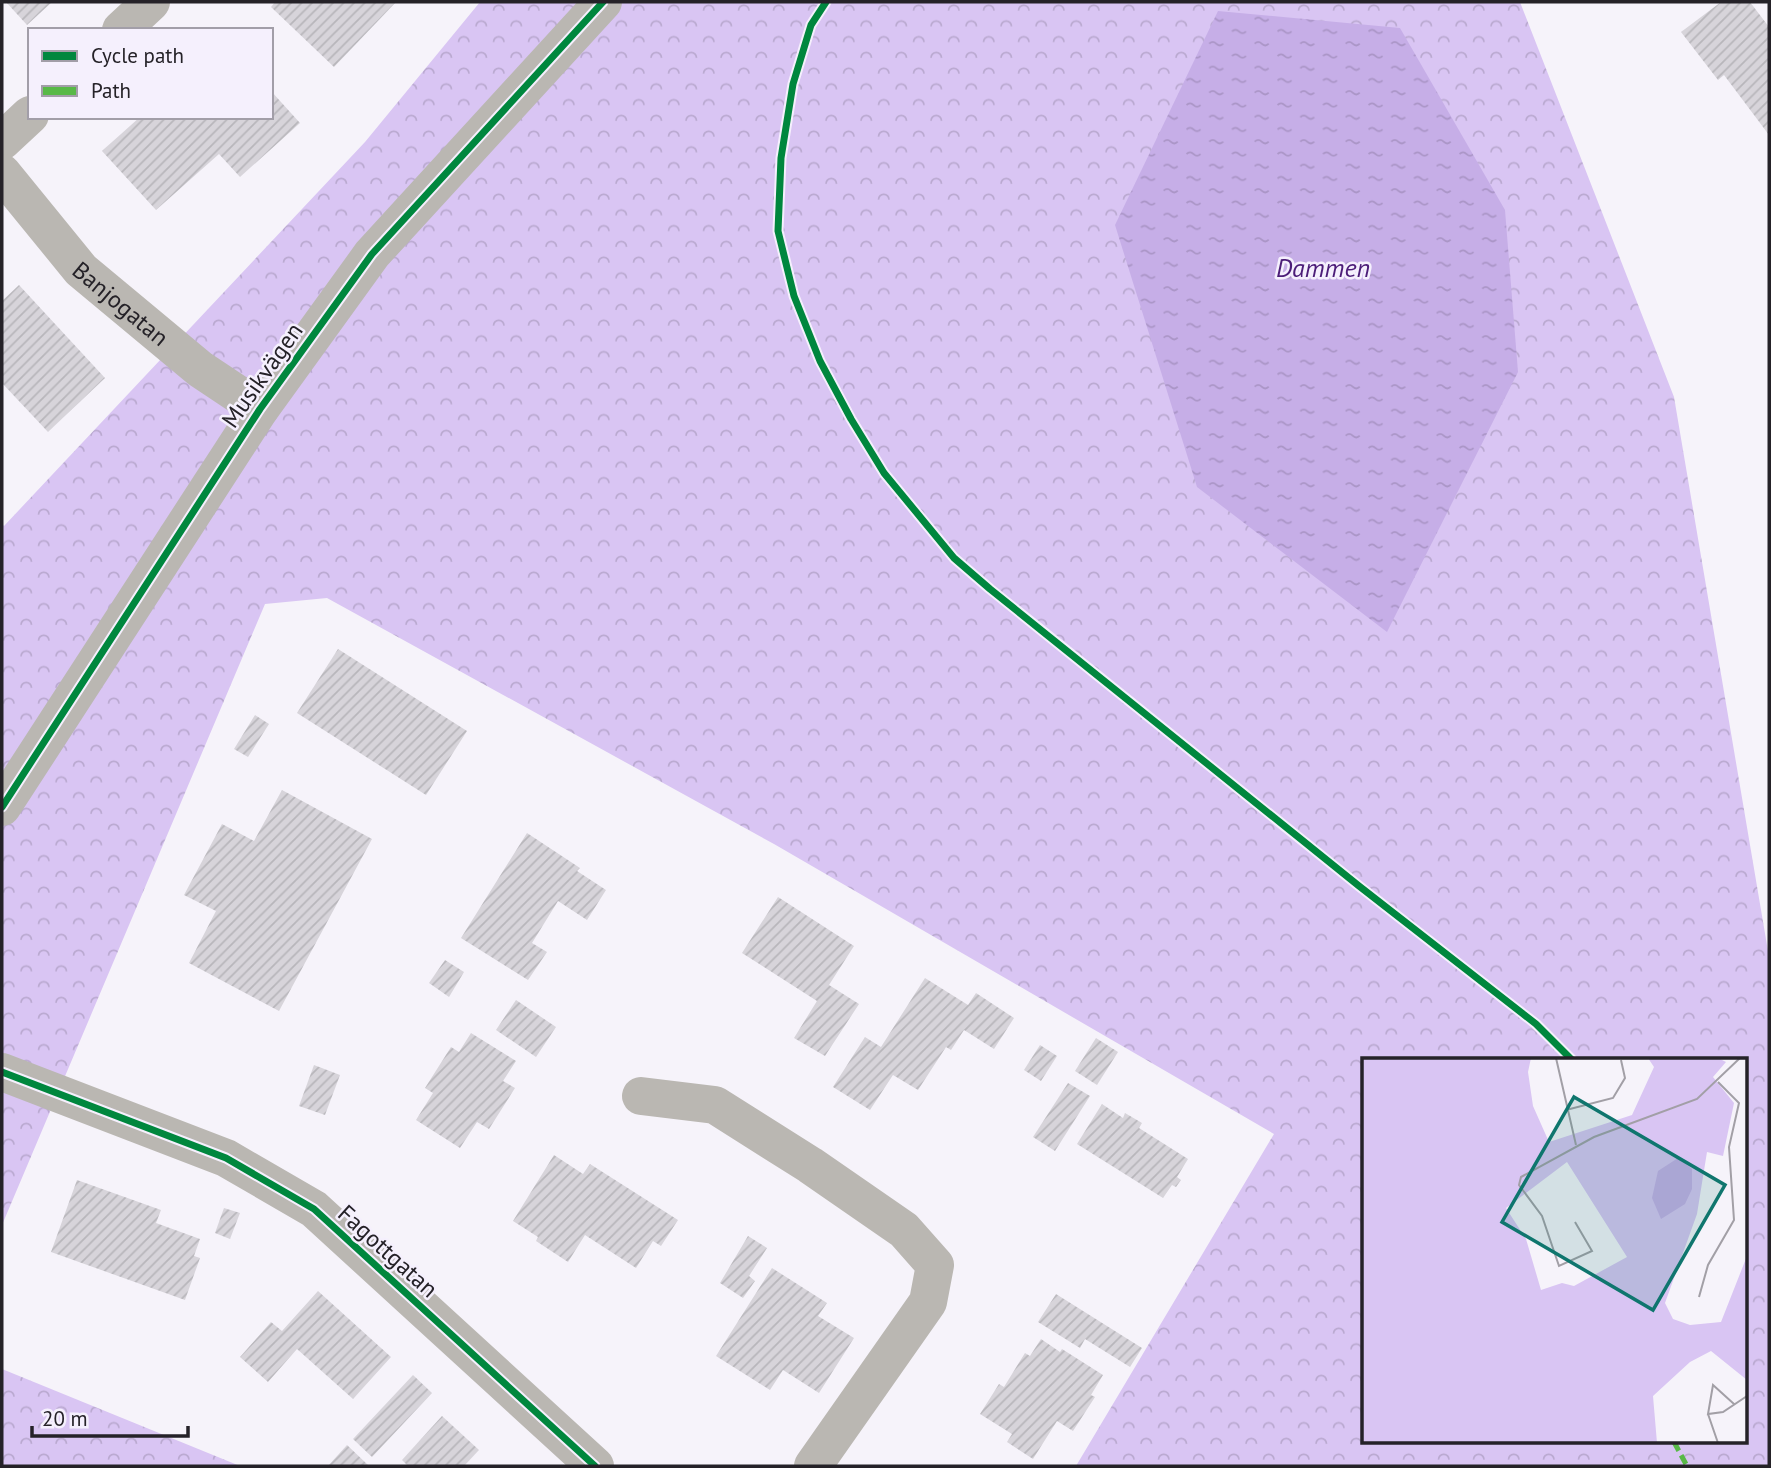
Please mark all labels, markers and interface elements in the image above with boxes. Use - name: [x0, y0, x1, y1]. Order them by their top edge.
- legend: [28, 28, 273, 119]
- text: Cycle path: [91, 42, 184, 69]
- text: Path: [91, 77, 131, 104]
- water label: Dammen: [1276, 251, 1370, 284]
- street label: Banjogatan: [66, 254, 176, 352]
- street label: Musikvägen: [214, 316, 310, 434]
- inset map: [1362, 1058, 1746, 1444]
- street label: Fagottgatan: [332, 1198, 444, 1304]
- scale bar: [32, 1394, 187, 1438]
- text: 20 m: [42, 1405, 88, 1432]

